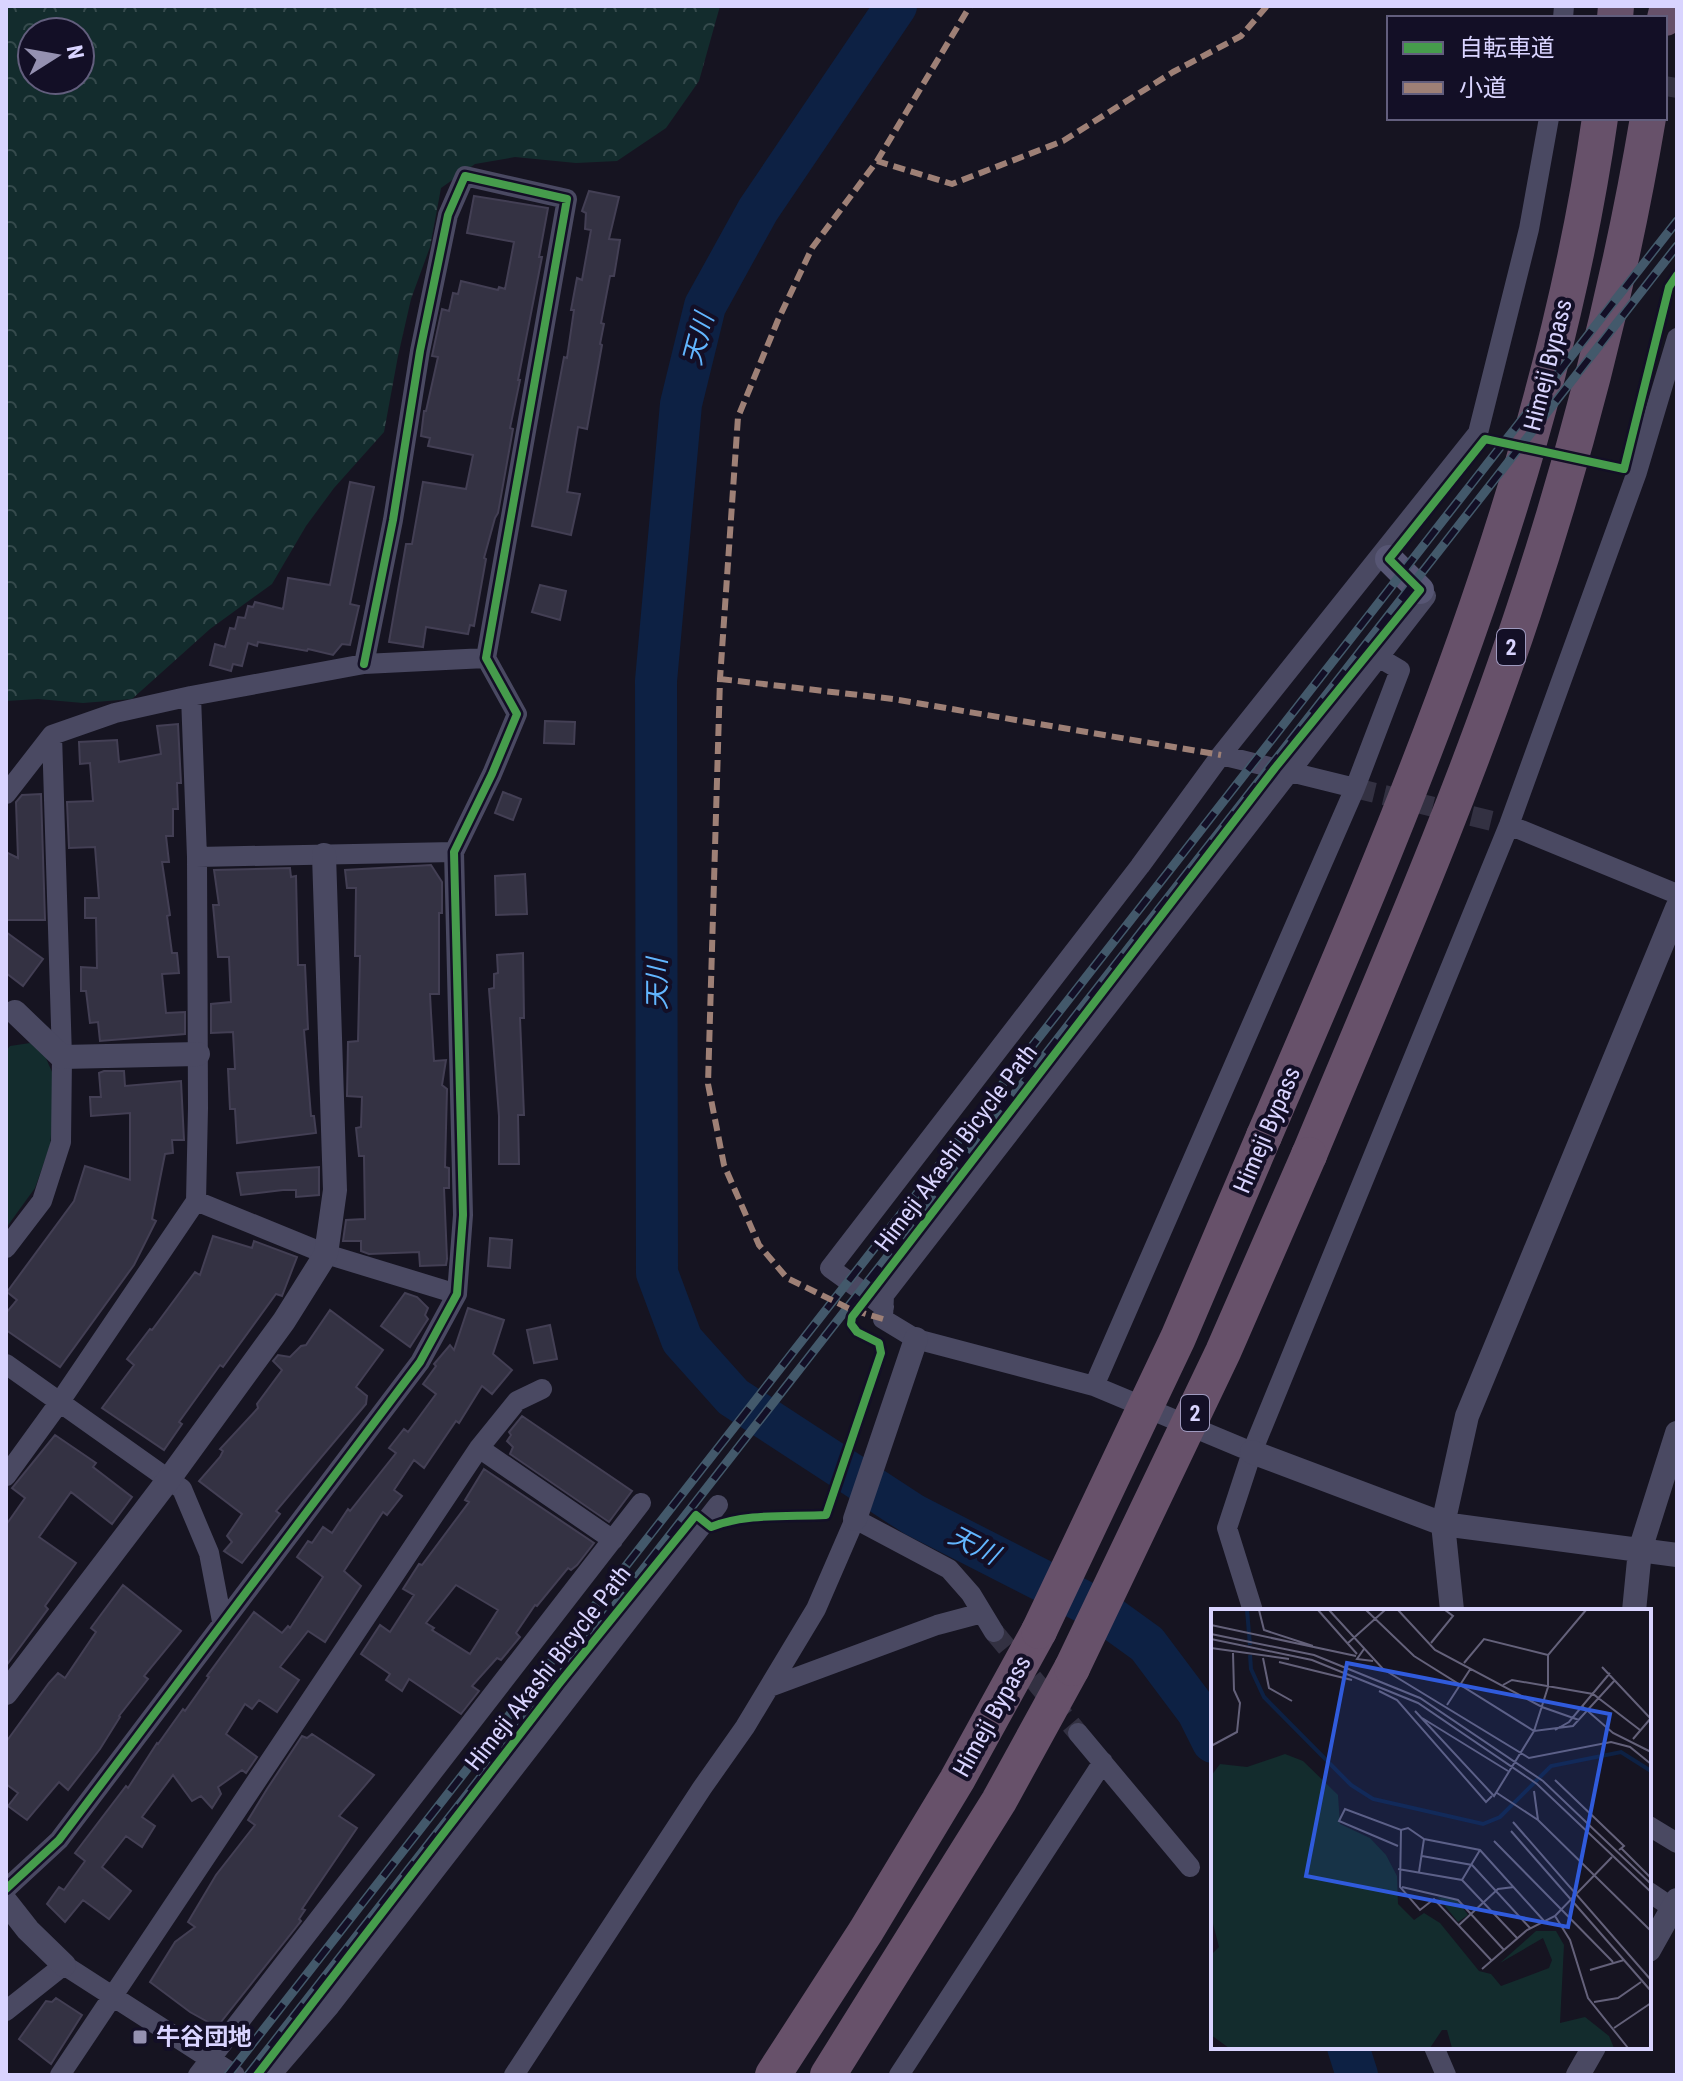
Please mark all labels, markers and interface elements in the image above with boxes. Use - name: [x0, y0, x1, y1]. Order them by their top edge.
- north arrow: [16, 16, 96, 96]
- legend: [1387, 16, 1667, 120]
- text: 自転車道: [1459, 34, 1555, 62]
- text: N: [62, 43, 89, 61]
- text: 小道: [1459, 74, 1507, 102]
- street label: Himeji Bypass: [1518, 296, 1578, 434]
- water label: 天川: [677, 307, 720, 368]
- road number: 2: [1497, 629, 1525, 665]
- water label: 天川: [642, 955, 672, 1010]
- street label: Himeji Akashi Bicycle Path: [869, 1039, 1043, 1257]
- street label: Himeji Bypass: [1228, 1063, 1306, 1197]
- road number: 2: [1181, 1395, 1209, 1431]
- water label: 天川: [944, 1520, 1007, 1572]
- street label: Himeji Akashi Bicycle Path: [459, 1560, 637, 1776]
- inset map: [1211, 1609, 1651, 2049]
- street label: Himeji Bypass: [947, 1650, 1037, 1782]
- place label: 牛谷団地: [156, 2023, 252, 2051]
- marker: 牛谷団地: [131, 2028, 149, 2046]

